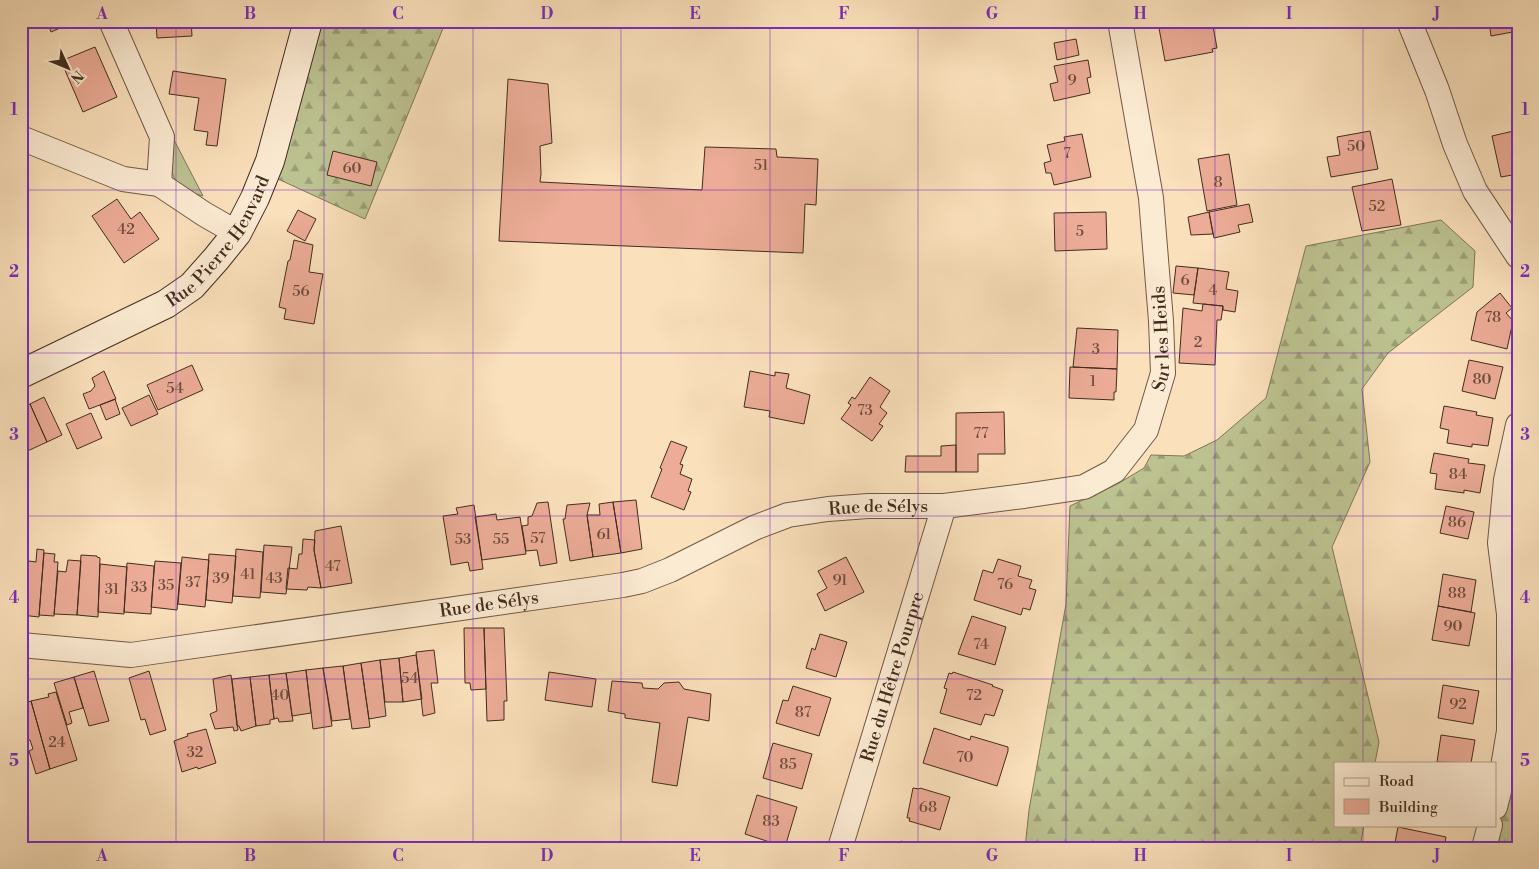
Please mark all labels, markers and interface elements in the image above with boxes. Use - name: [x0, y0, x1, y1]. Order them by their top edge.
- text: A: [95, 4, 108, 24]
- text: B: [244, 4, 256, 24]
- text: C: [392, 4, 404, 24]
- text: D: [541, 4, 554, 24]
- text: E: [689, 4, 701, 24]
- text: F: [838, 4, 850, 24]
- text: G: [986, 4, 999, 24]
- text: H: [1133, 4, 1147, 24]
- text: I: [1286, 4, 1292, 24]
- text: J: [1432, 4, 1440, 24]
- north arrow: [42, 42, 92, 92]
- text: N: [66, 66, 87, 87]
- house number: 9: [1067, 71, 1077, 90]
- text: 1: [10, 100, 18, 120]
- text: 1: [1521, 100, 1529, 120]
- house number: 50: [1347, 137, 1365, 156]
- house number: 7: [1063, 144, 1071, 163]
- house number: 51: [754, 156, 769, 175]
- house number: 60: [342, 159, 362, 178]
- street label: Rue Pierre Henvard: [161, 171, 275, 312]
- house number: 8: [1213, 173, 1223, 192]
- house number: 52: [1369, 197, 1385, 216]
- house number: 42: [117, 220, 135, 239]
- house number: 5: [1076, 222, 1084, 241]
- text: 2: [9, 262, 19, 282]
- text: 2: [1520, 262, 1530, 282]
- house number: 6: [1180, 271, 1190, 290]
- house number: 4: [1209, 281, 1218, 300]
- house number: 56: [292, 282, 310, 301]
- street label: Sur les Heids: [1147, 285, 1175, 394]
- house number: 78: [1485, 308, 1501, 327]
- house number: 2: [1194, 333, 1202, 352]
- house number: 3: [1092, 340, 1100, 359]
- house number: 80: [1472, 370, 1492, 389]
- house number: 1: [1090, 372, 1097, 391]
- house number: 54: [166, 379, 184, 398]
- house number: 73: [857, 401, 873, 420]
- house number: 77: [973, 424, 989, 443]
- text: 3: [9, 425, 19, 445]
- text: 3: [1520, 425, 1530, 445]
- house number: 84: [1449, 465, 1467, 484]
- street label: Rue de Sélys: [827, 495, 928, 520]
- house number: 86: [1448, 513, 1466, 532]
- house number: 61: [596, 525, 612, 544]
- house number: 57: [530, 529, 546, 548]
- house number: 53: [455, 530, 471, 549]
- house number: 55: [493, 530, 509, 549]
- house number: 47: [325, 557, 341, 576]
- house number: 41: [240, 565, 256, 584]
- house number: 39: [212, 569, 230, 588]
- house number: 43: [265, 569, 283, 588]
- house number: 91: [832, 571, 848, 590]
- house number: 37: [185, 573, 201, 592]
- house number: 76: [997, 575, 1013, 594]
- house number: 35: [158, 576, 174, 595]
- house number: 33: [131, 578, 147, 597]
- house number: 31: [105, 580, 120, 599]
- house number: 88: [1448, 584, 1466, 603]
- street label: Rue de Sélys: [438, 586, 540, 623]
- text: 4: [9, 588, 20, 608]
- text: 4: [1520, 588, 1531, 608]
- street label: Rue du Hêtre Pourpre: [855, 589, 929, 765]
- house number: 90: [1443, 617, 1463, 636]
- house number: 74: [973, 635, 989, 654]
- house number: 54: [401, 669, 419, 688]
- house number: 40: [271, 686, 289, 705]
- house number: 72: [966, 686, 982, 705]
- house number: 92: [1449, 695, 1467, 714]
- house number: 87: [795, 703, 812, 722]
- house number: 24: [48, 733, 66, 752]
- house number: 32: [187, 743, 203, 762]
- house number: 70: [956, 748, 974, 767]
- text: 5: [9, 751, 19, 771]
- text: 5: [1520, 751, 1530, 771]
- house number: 85: [779, 755, 797, 774]
- legend: [1334, 762, 1496, 826]
- text: Road: [1379, 772, 1414, 791]
- house number: 68: [919, 798, 937, 817]
- text: Building: [1378, 798, 1438, 817]
- house number: 83: [762, 812, 780, 831]
- text: A: [95, 846, 108, 866]
- text: B: [244, 846, 256, 866]
- text: C: [392, 846, 404, 866]
- text: D: [541, 846, 554, 866]
- text: E: [689, 846, 701, 866]
- text: F: [838, 846, 850, 866]
- text: G: [986, 846, 999, 866]
- text: H: [1133, 846, 1147, 866]
- text: I: [1286, 846, 1292, 866]
- text: J: [1432, 846, 1440, 866]

